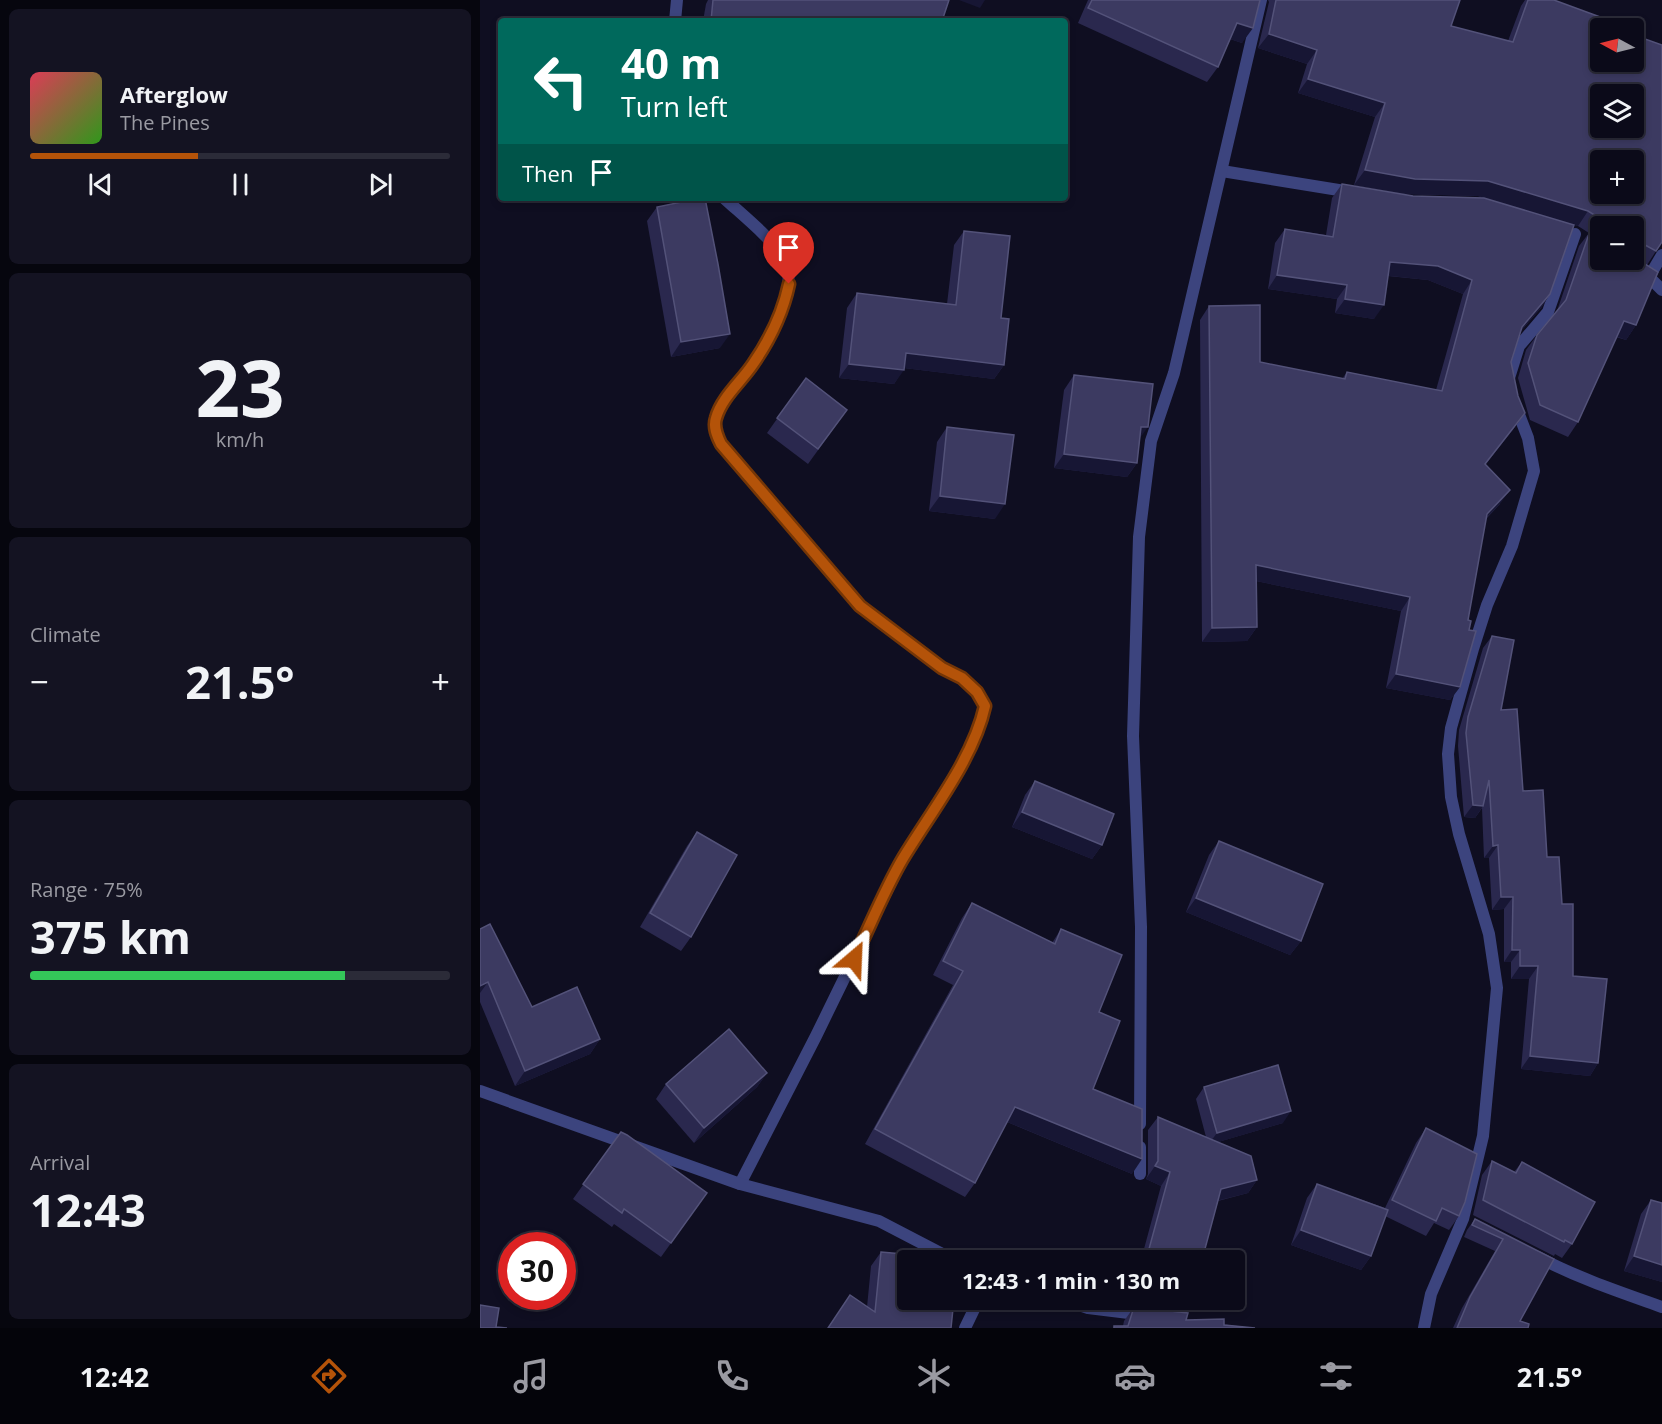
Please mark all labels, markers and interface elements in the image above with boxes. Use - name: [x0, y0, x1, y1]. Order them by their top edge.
- north arrow: [1590, 18, 1644, 72]
- map controls: [1590, 18, 1644, 270]
- text: 40 m: [621, 34, 721, 91]
- icon: left: [522, 42, 600, 120]
- text: Afterglow: [120, 79, 228, 109]
- button: layers: [1590, 84, 1644, 138]
- text: Turn left: [621, 88, 728, 125]
- text: The Pines: [120, 109, 210, 136]
- button: +: [1590, 150, 1644, 204]
- icon: arrive: [585, 156, 618, 189]
- text: Then: [522, 158, 573, 188]
- icon: previous: [84, 168, 117, 201]
- icon: pause: [224, 168, 257, 201]
- icon: next: [364, 168, 397, 201]
- button: −: [1590, 216, 1644, 270]
- pin: [763, 222, 814, 284]
- icon: arrive: [772, 231, 805, 264]
- text: 23: [195, 334, 285, 440]
- text: km/h: [216, 426, 264, 453]
- text: Climate: [30, 621, 101, 648]
- text: 21.5°: [185, 651, 295, 712]
- text: −: [30, 659, 49, 704]
- text: +: [431, 659, 450, 704]
- text: Range · 75%: [30, 876, 143, 903]
- text: 375 km: [30, 906, 191, 967]
- position arrow: [822, 927, 886, 991]
- text: Arrival: [30, 1149, 90, 1176]
- text: 12:43: [30, 1179, 146, 1240]
- speed limit sign: 30: [498, 1232, 576, 1310]
- text: 12:43 · 1 min · 130 m: [962, 1265, 1180, 1295]
- icon: directions: [308, 1355, 350, 1397]
- icon: music: [510, 1355, 552, 1397]
- icon: phone: [711, 1355, 753, 1397]
- icon: climate: [913, 1355, 955, 1397]
- icon: car: [1114, 1355, 1156, 1397]
- icon: filters: [1315, 1355, 1357, 1397]
- text: 12:42: [80, 1358, 149, 1395]
- text: 21.5°: [1517, 1358, 1582, 1395]

